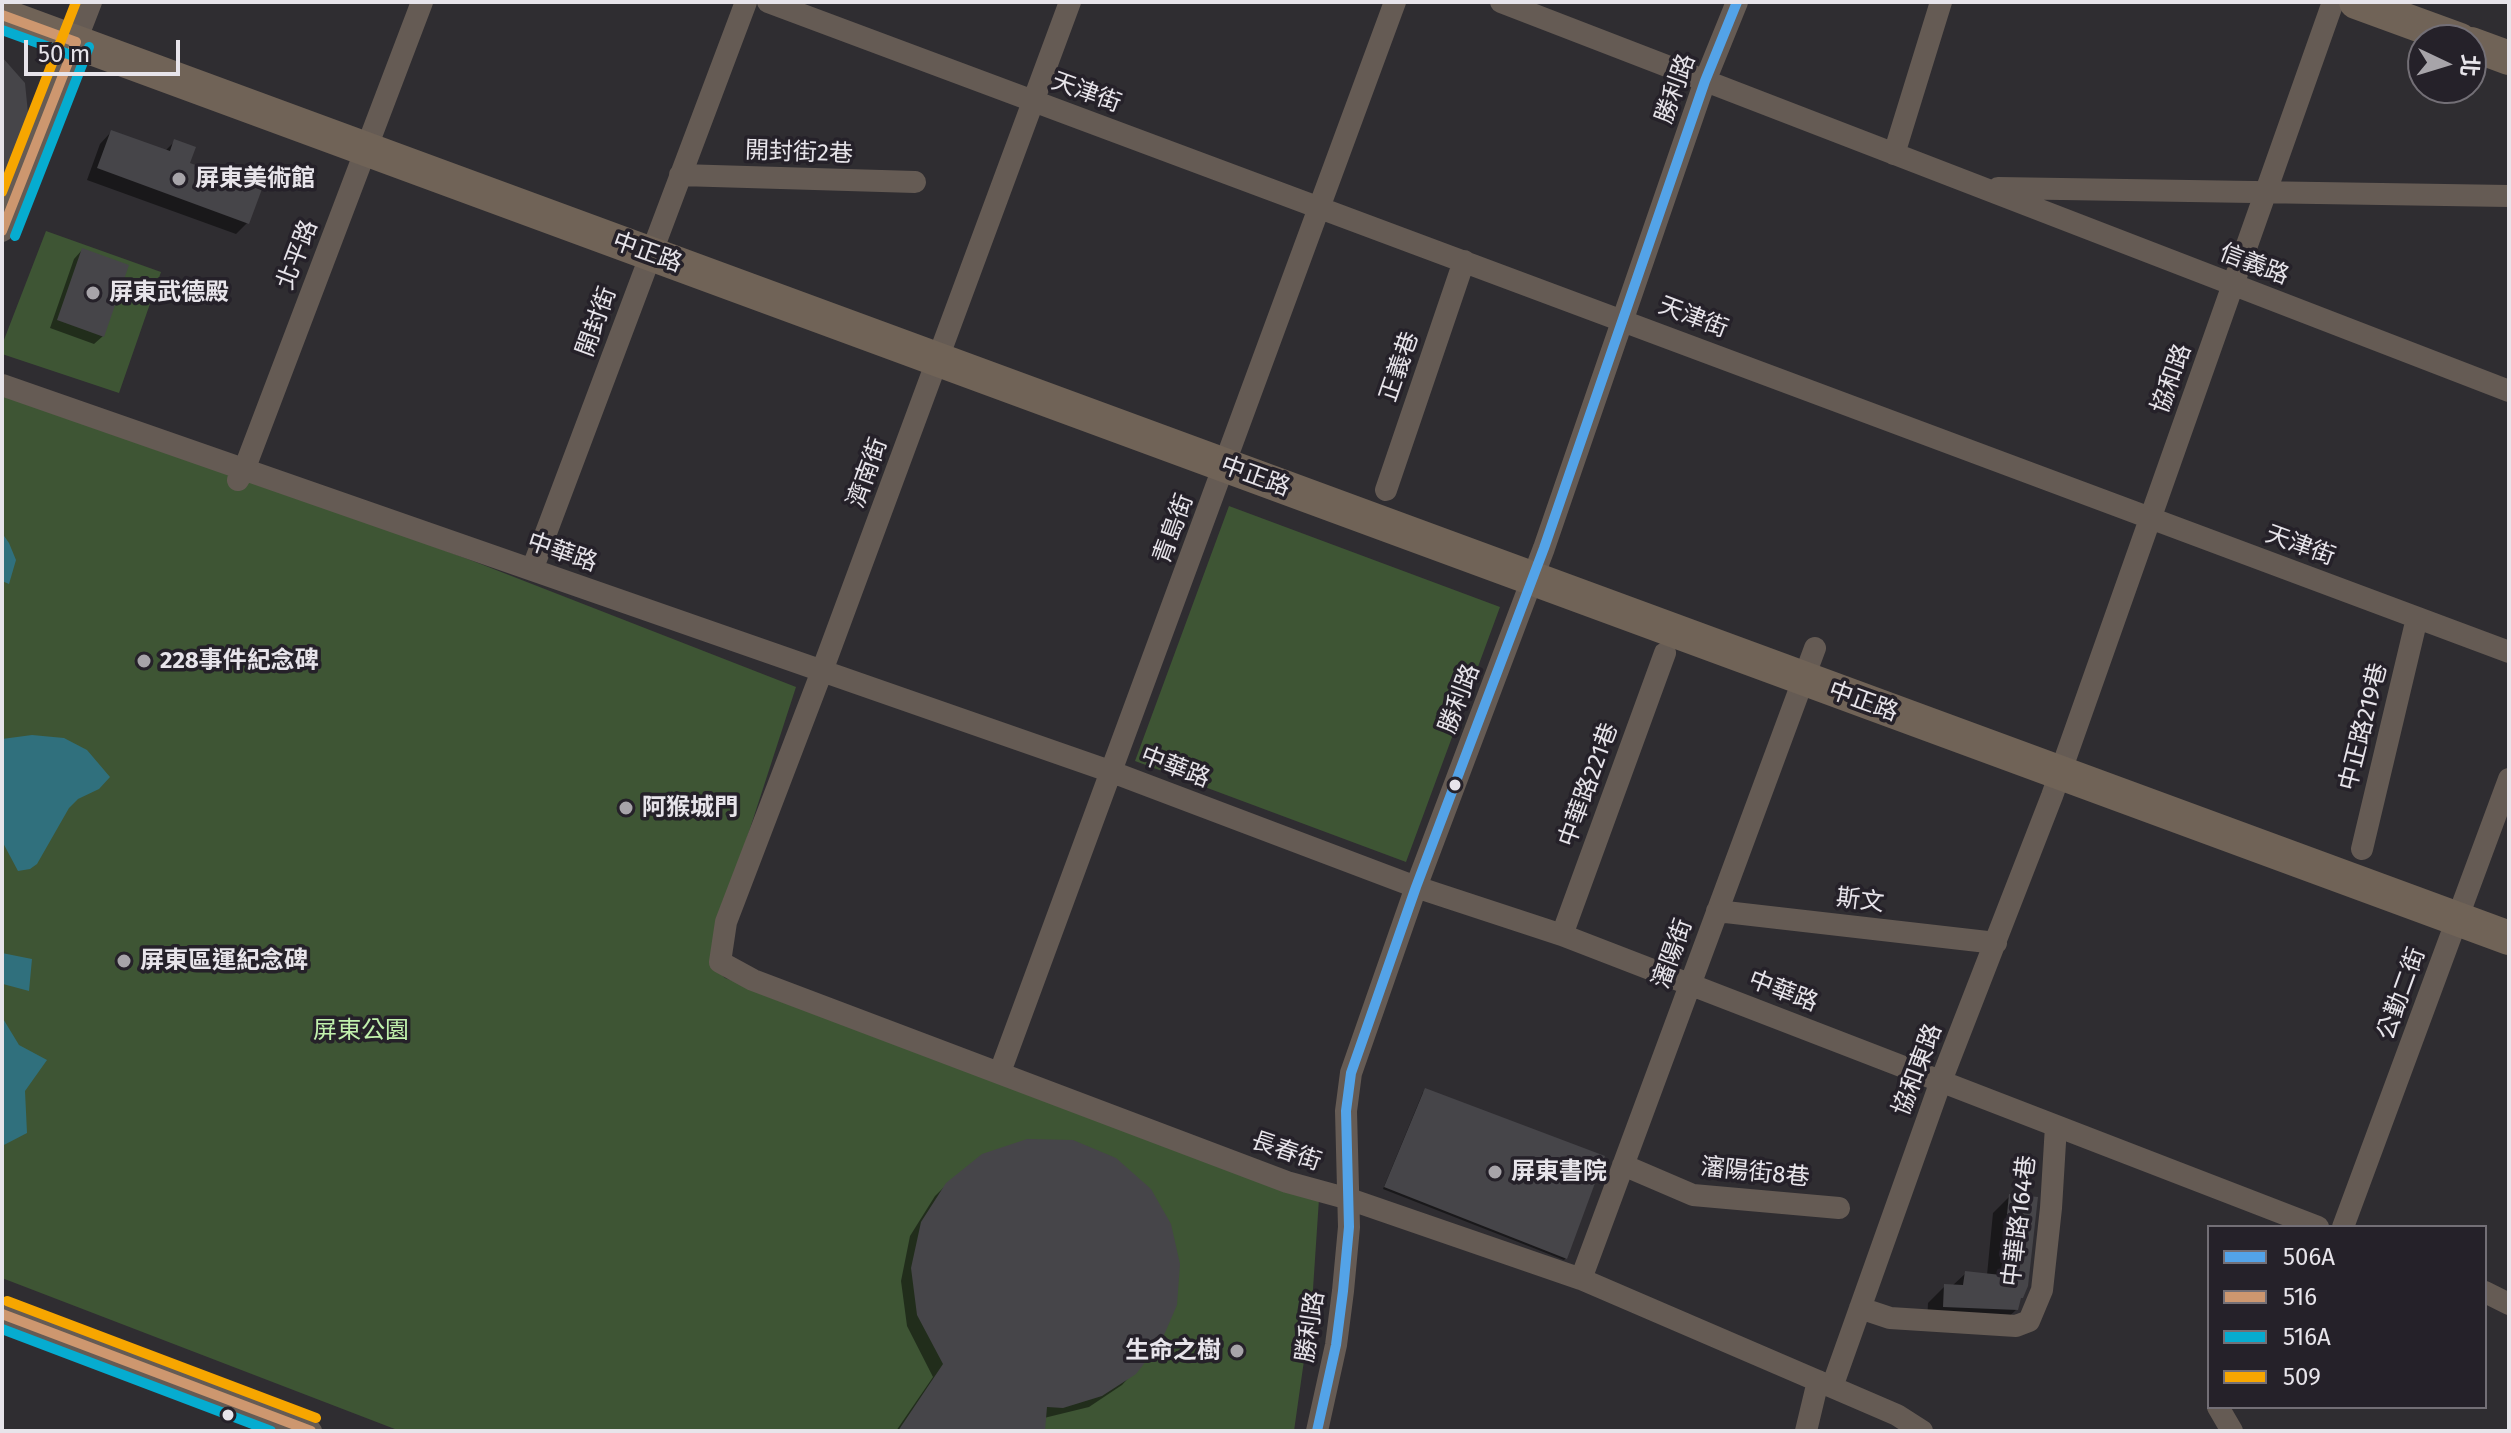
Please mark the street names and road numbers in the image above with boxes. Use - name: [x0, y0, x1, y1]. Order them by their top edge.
- street label: 勝利路: [1650, 50, 1702, 128]
- street label: 天津街: [1047, 67, 1125, 119]
- street label: 開封街2巷: [745, 137, 853, 169]
- street label: 北平路: [272, 216, 324, 294]
- street label: 中正路: [608, 227, 686, 279]
- street label: 信義路: [2215, 239, 2293, 291]
- street label: 開封街: [571, 283, 623, 361]
- street label: 天津街: [1654, 292, 1732, 344]
- street label: 正義巷: [1375, 328, 1425, 406]
- street label: 協和路: [2146, 340, 2198, 418]
- street label: 濟南街: [842, 434, 894, 512]
- street label: 中正路: [1216, 451, 1294, 503]
- street label: 青島街: [1148, 490, 1200, 568]
- street label: 天津街: [2261, 520, 2339, 572]
- street label: 中華路: [523, 528, 601, 578]
- street label: 勝利路: [1434, 660, 1486, 738]
- street label: 中正路219巷: [2334, 660, 2394, 794]
- street label: 中正路: [1824, 676, 1902, 728]
- street label: 中華路221巷: [1553, 719, 1625, 851]
- street label: 中華路: [1136, 742, 1214, 794]
- street label: 斯文: [1834, 884, 1886, 918]
- street label: 瀋陽街: [1647, 915, 1699, 993]
- street label: 公勤二街: [2372, 944, 2432, 1044]
- street label: 中華路: [1744, 966, 1822, 1018]
- street label: 協和東路: [1887, 1020, 1949, 1120]
- street label: 長春街: [1247, 1127, 1325, 1177]
- street label: 瀋陽街8巷: [1699, 1153, 1811, 1193]
- street label: 中華路164巷: [1998, 1154, 2042, 1288]
- street label: 勝利路: [1291, 1289, 1331, 1365]

